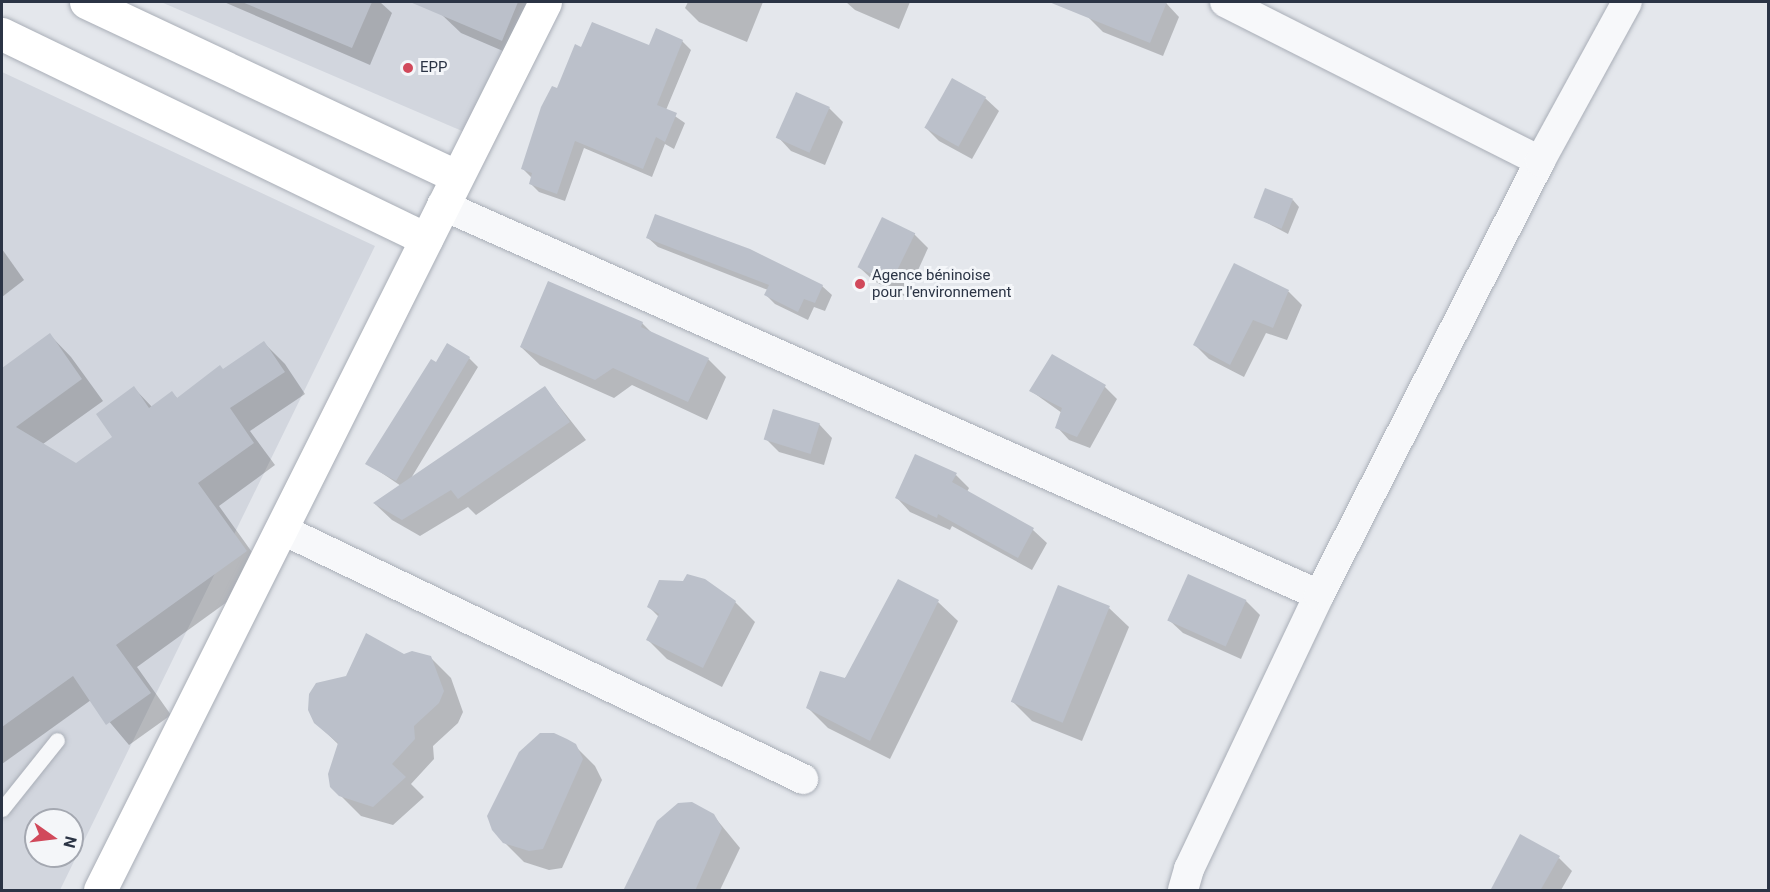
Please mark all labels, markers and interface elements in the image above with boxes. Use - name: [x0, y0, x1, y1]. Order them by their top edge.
- place label: EPP: [420, 59, 447, 77]
- marker: EPP: [401, 61, 415, 75]
- place label: Agence béninoise pour l'environnement: [872, 266, 1011, 301]
- marker: Agence béninoise pour l'environnement: [853, 277, 867, 291]
- north arrow: [24, 808, 84, 868]
- text: N: [59, 834, 81, 850]

